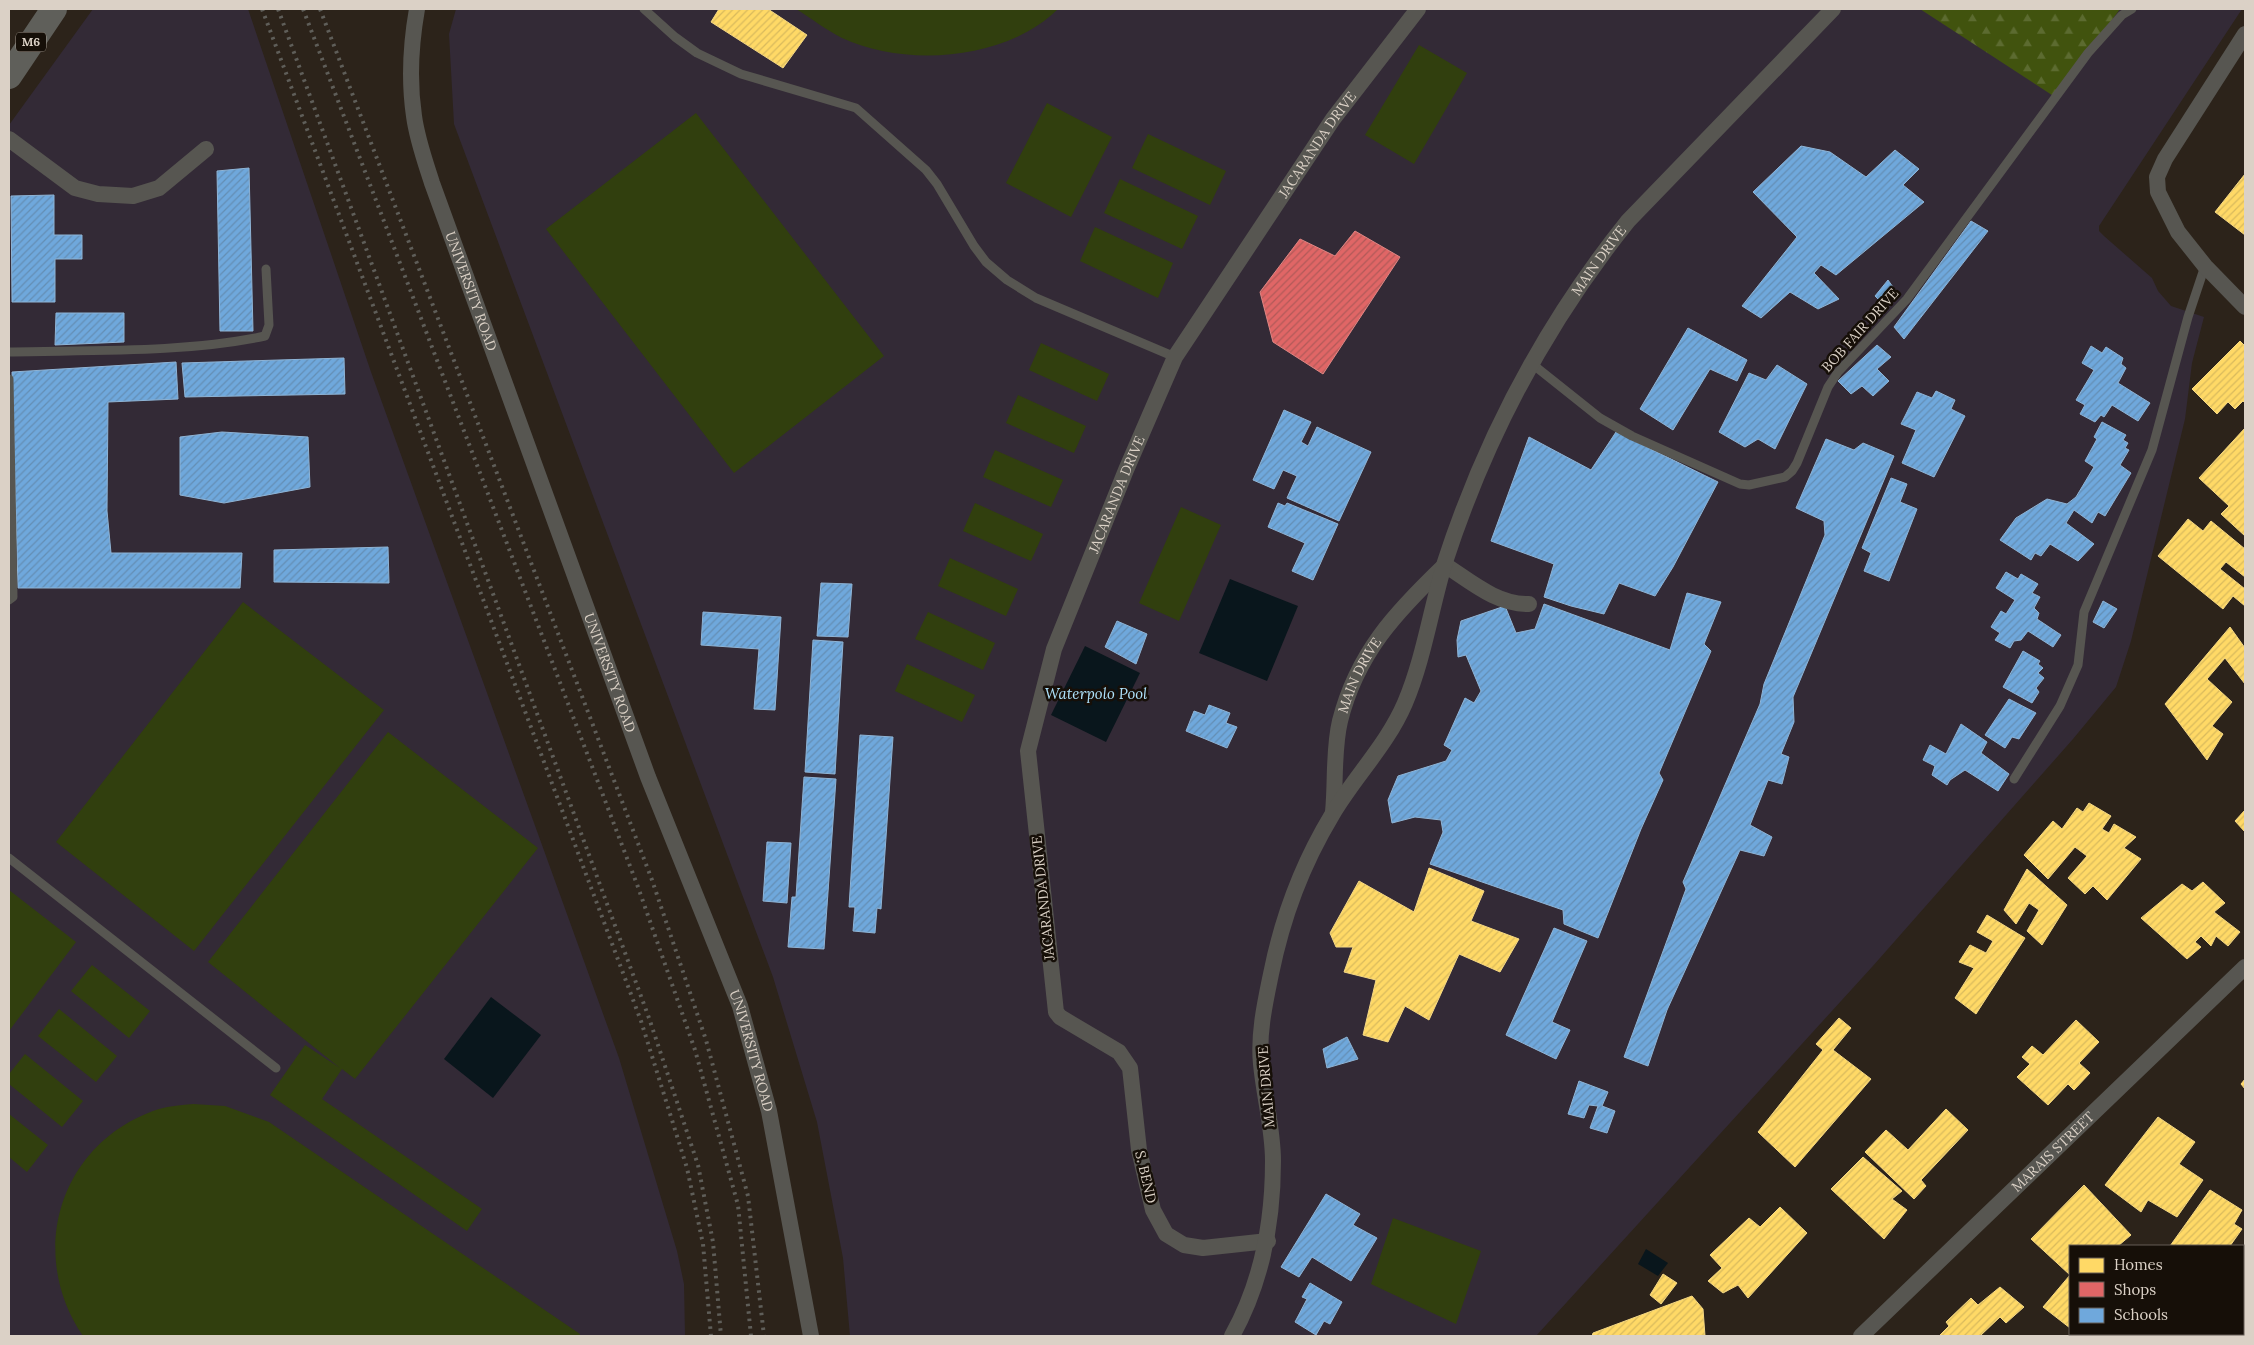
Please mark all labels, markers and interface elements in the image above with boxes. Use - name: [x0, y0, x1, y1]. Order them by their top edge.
- road number: M6: [16, 32, 46, 52]
- street label: JACARANDA DRIVE: [1274, 88, 1360, 202]
- street label: MAIN DRIVE: [1567, 221, 1630, 299]
- street label: UNIVERSITY ROAD: [441, 229, 501, 353]
- street label: BOB FAIR DRIVE: [1818, 284, 1903, 376]
- street label: JACARANDA DRIVE: [1084, 433, 1149, 557]
- street label: UNIVERSITY ROAD: [580, 610, 640, 735]
- street label: MAIN DRIVE: [1334, 634, 1385, 715]
- water label: Waterpolo Pool: [1045, 684, 1148, 703]
- street label: JACARANDA DRIVE: [1027, 835, 1059, 962]
- street label: UNIVERSITY ROAD: [725, 987, 778, 1114]
- street label: MAIN DRIVE: [1253, 1045, 1279, 1129]
- street label: MARAIS STREET: [2008, 1108, 2098, 1196]
- street label: S. BEND: [1131, 1149, 1161, 1205]
- legend: [2069, 1245, 2244, 1335]
- text: Homes: [2114, 1255, 2163, 1274]
- text: Shops: [2114, 1280, 2156, 1299]
- text: Schools: [2114, 1305, 2168, 1324]

